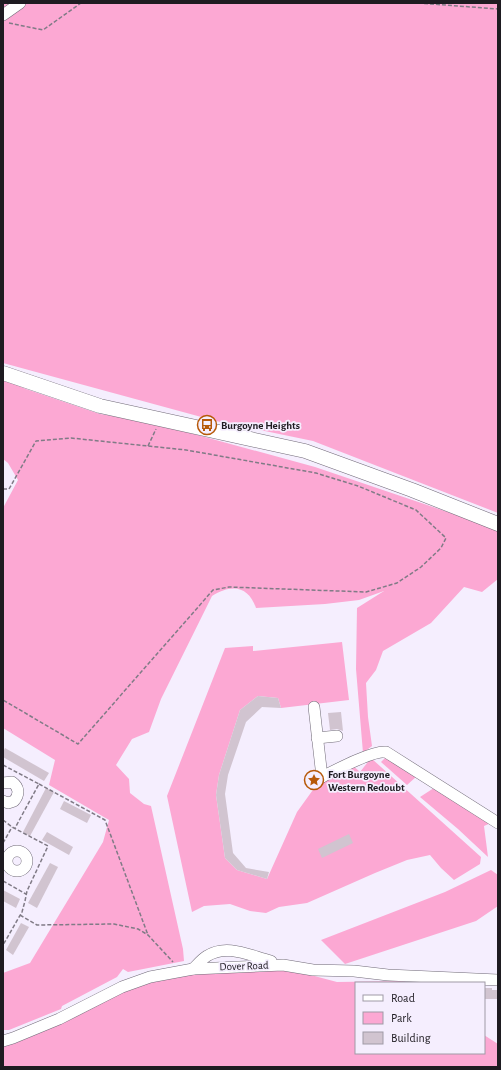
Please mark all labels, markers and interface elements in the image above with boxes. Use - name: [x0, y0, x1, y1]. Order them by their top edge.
- bus stop icon: Burgoyne Heights: [196, 414, 218, 436]
- place label: Burgoyne Heights: [221, 420, 300, 431]
- place icon: Fort Burgoyne Western Redoubt: [303, 769, 325, 791]
- place label: Fort Burgoyne Western Redoubt: [328, 769, 405, 793]
- street label: Dover Road: [219, 960, 269, 972]
- legend: [355, 982, 485, 1054]
- text: Road: [391, 992, 415, 1004]
- text: Park: [391, 1012, 412, 1024]
- text: Building: [391, 1032, 431, 1044]

